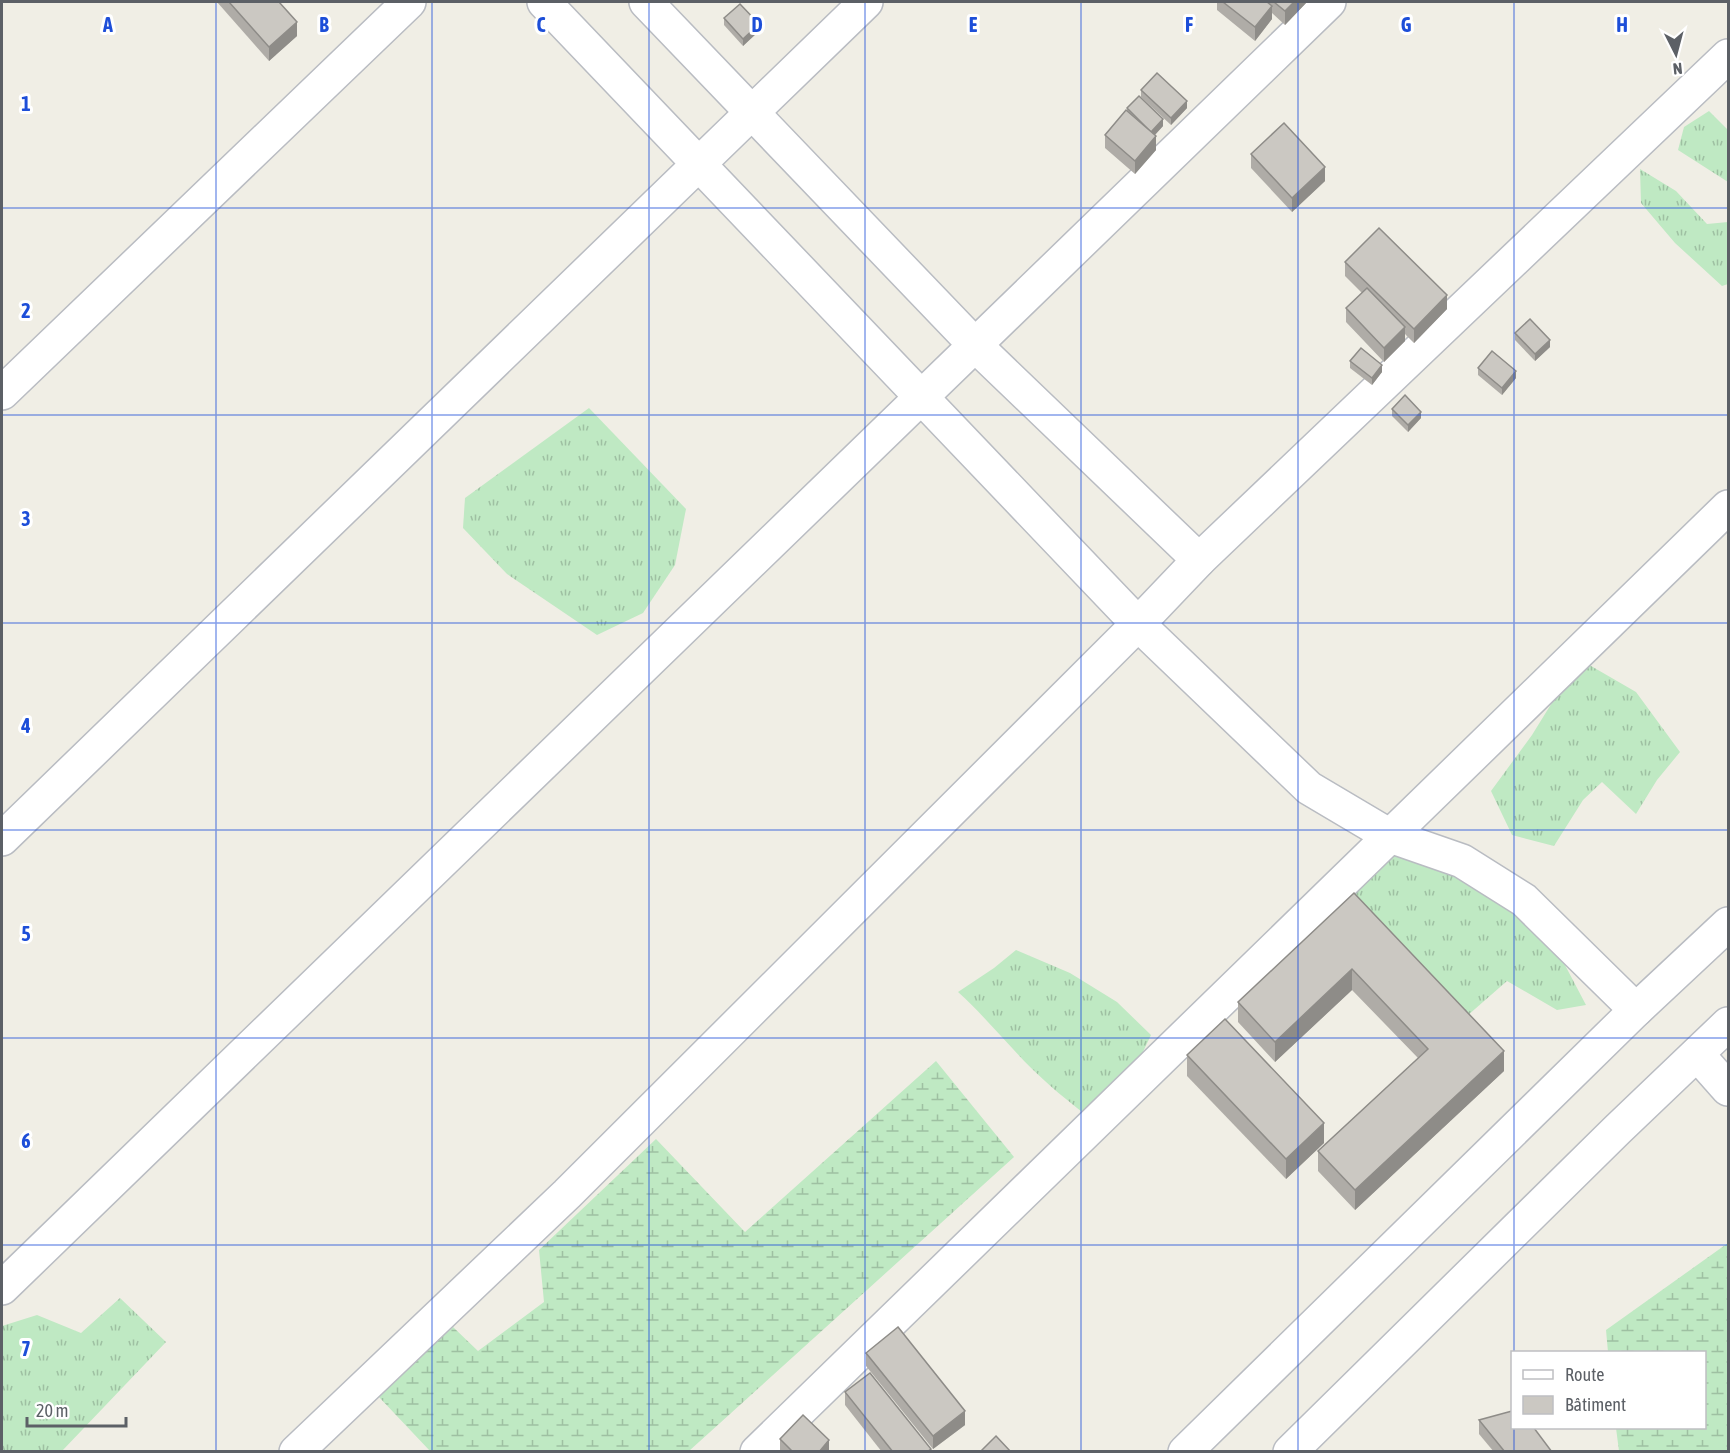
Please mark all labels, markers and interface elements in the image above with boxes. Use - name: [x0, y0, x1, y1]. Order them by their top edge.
- text: A: [102, 13, 113, 36]
- text: B: [319, 13, 329, 36]
- text: C: [537, 13, 546, 36]
- text: D: [751, 13, 763, 36]
- text: E: [969, 13, 978, 36]
- text: F: [1185, 13, 1193, 36]
- text: G: [1401, 13, 1412, 36]
- text: H: [1616, 13, 1628, 36]
- north arrow: [1646, 24, 1706, 84]
- text: N: [1672, 59, 1683, 78]
- text: 1: [21, 92, 31, 115]
- text: 2: [21, 299, 31, 322]
- text: 3: [21, 507, 31, 530]
- text: 4: [20, 714, 31, 737]
- text: 5: [21, 922, 31, 945]
- text: 6: [21, 1129, 31, 1152]
- text: 7: [21, 1337, 31, 1360]
- legend: [1511, 1351, 1706, 1429]
- text: Route: [1565, 1364, 1604, 1385]
- scale bar: [27, 1390, 126, 1428]
- text: Bâtiment: [1565, 1394, 1626, 1415]
- text: 20 m: [36, 1400, 68, 1421]

